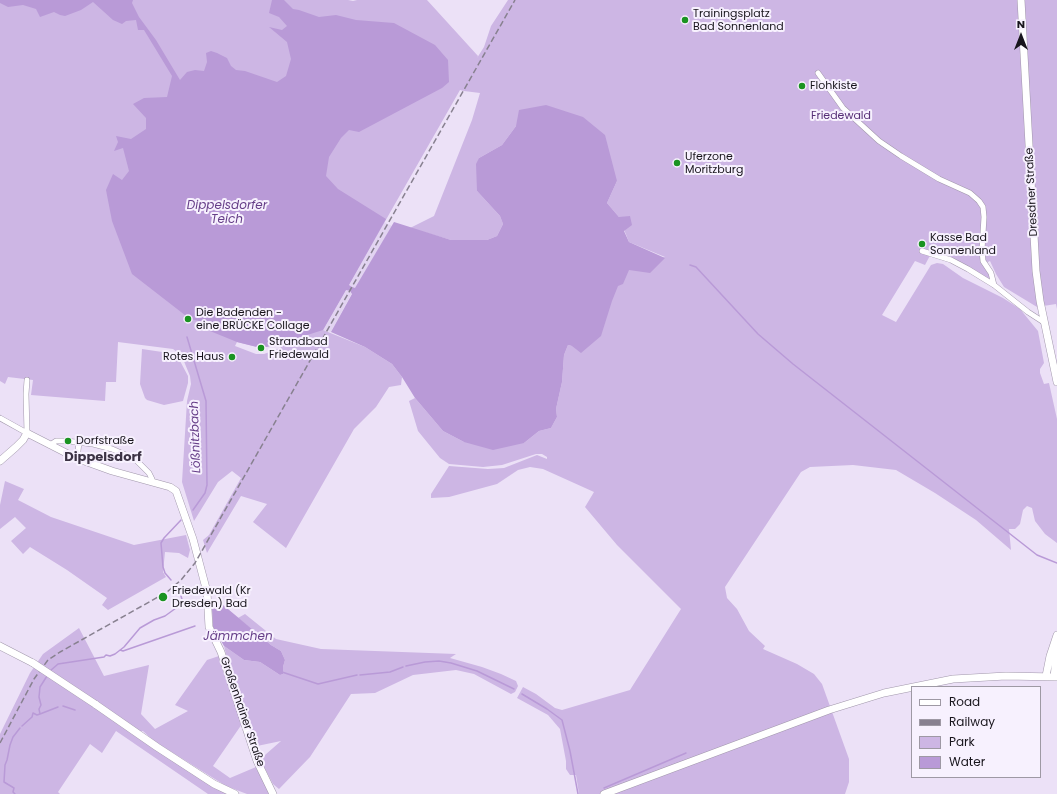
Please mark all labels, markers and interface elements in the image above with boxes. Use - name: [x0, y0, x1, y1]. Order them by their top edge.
- place label: Trainingsplatz Bad Sonnenland: [693, 7, 784, 33]
- marker: Trainingsplatz Bad Sonnenland: [680, 15, 690, 25]
- north arrow: [1001, 16, 1041, 56]
- text: N: [1017, 16, 1025, 32]
- place label: Flohkiste: [810, 79, 857, 93]
- marker: Flohkiste: [797, 81, 807, 91]
- park label: Friedewald: [811, 109, 871, 123]
- street label: Dresdner Straße: [1023, 147, 1041, 237]
- place label: Uferzone Moritzburg: [685, 150, 743, 176]
- marker: Uferzone Moritzburg: [672, 158, 682, 168]
- water label: Dippelsdorfer Teich: [187, 199, 267, 227]
- place label: Kasse Bad Sonnenland: [930, 231, 996, 257]
- marker: Kasse Bad Sonnenland: [917, 239, 927, 249]
- place label: Die Badenden - eine BRÜCKE Collage: [196, 306, 309, 332]
- marker: Die Badenden - eine BRÜCKE Collage: [183, 314, 193, 324]
- place label: Strandbad Friedewald: [269, 335, 329, 361]
- marker: Strandbad Friedewald: [256, 343, 266, 353]
- place label: Rotes Haus: [163, 350, 224, 364]
- marker: Rotes Haus: [227, 352, 237, 362]
- water label: Lößnitzbach: [188, 401, 204, 473]
- place label: Dorfstraße: [76, 434, 134, 448]
- marker: Dorfstraße: [63, 436, 73, 446]
- district label: Dippelsdorf: [64, 450, 142, 466]
- place label: Friedewald (Kr Dresden) Bad: [172, 584, 251, 610]
- marker: Friedewald (Kr Dresden) Bad: [157, 591, 169, 603]
- water label: Jämmchen: [203, 630, 273, 644]
- street label: Großenhainer Straße: [217, 655, 267, 769]
- legend: [911, 686, 1041, 778]
- text: Road: [949, 693, 980, 710]
- text: Railway: [949, 713, 995, 730]
- text: Park: [949, 733, 975, 750]
- text: Water: [949, 753, 985, 770]

